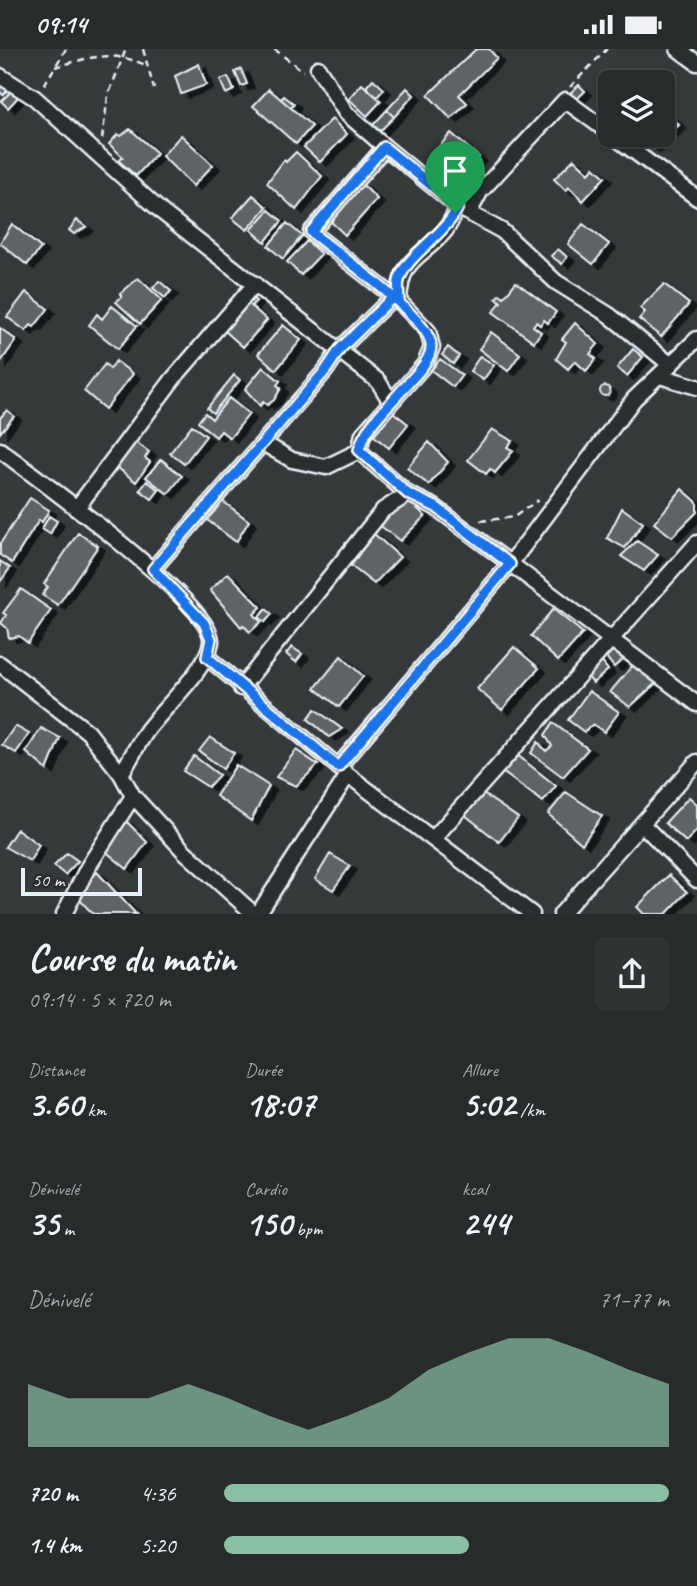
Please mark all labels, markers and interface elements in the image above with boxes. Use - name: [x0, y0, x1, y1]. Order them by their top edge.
- text: 09:14: [35, 8, 87, 41]
- map controls: [598, 70, 675, 147]
- button: layers: [598, 70, 675, 147]
- pin: [425, 141, 485, 213]
- icon: arrive: [436, 152, 474, 190]
- scale bar: [21, 865, 142, 897]
- text: 50 m: [32, 868, 64, 892]
- text: Course du matin: [28, 935, 236, 982]
- button: share: [595, 937, 669, 1011]
- text: 09:14 · 5 × 720 m: [28, 985, 171, 1014]
- text: Distance: [28, 1058, 85, 1082]
- text: Durée: [245, 1058, 282, 1082]
- text: Allure: [462, 1058, 498, 1082]
- text: 3.60: [28, 1082, 83, 1127]
- text: 18:07: [245, 1082, 315, 1127]
- text: 5:02: [462, 1082, 516, 1127]
- text: km: [83, 1098, 106, 1122]
- text: /km: [516, 1098, 545, 1122]
- text: Dénivelé: [28, 1177, 79, 1201]
- text: Cardio: [245, 1177, 287, 1201]
- text: kcal: [462, 1177, 487, 1201]
- text: 35: [28, 1201, 59, 1246]
- text: 150: [245, 1201, 292, 1246]
- text: 244: [462, 1201, 509, 1246]
- text: m: [59, 1217, 74, 1241]
- text: bpm: [292, 1217, 322, 1241]
- text: Dénivelé: [28, 1285, 90, 1314]
- text: 71–77 m: [599, 1285, 669, 1314]
- text: 720 m: [28, 1479, 78, 1508]
- text: 4:36: [140, 1479, 176, 1508]
- text: 1.4 km: [28, 1531, 82, 1560]
- text: 5:20: [140, 1531, 176, 1560]

